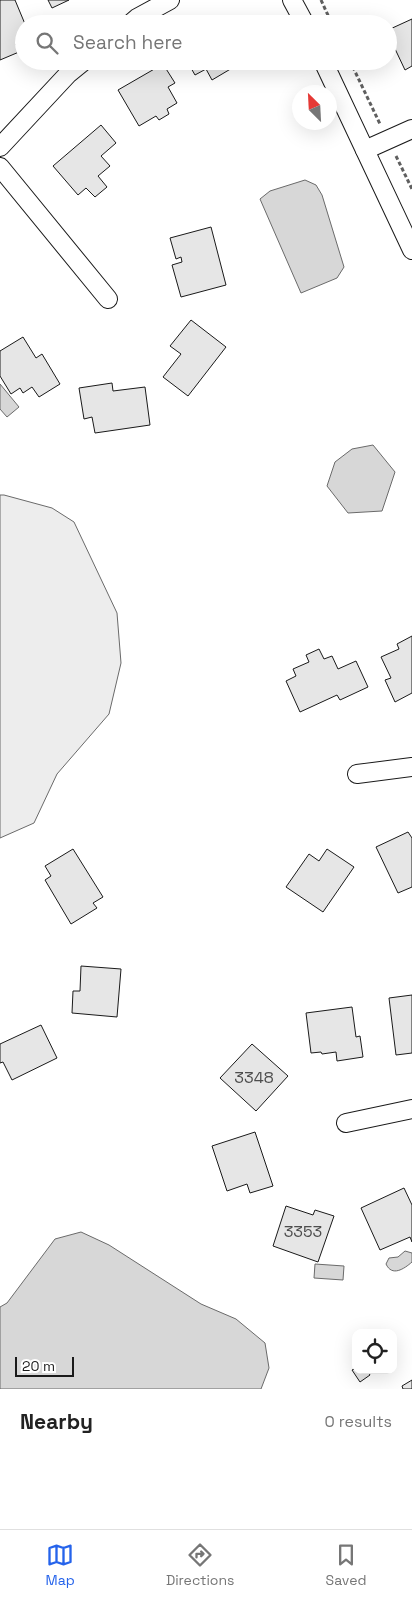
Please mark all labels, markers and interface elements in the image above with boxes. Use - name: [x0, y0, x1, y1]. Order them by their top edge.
- search box: [15, 15, 397, 70]
- icon: search: [33, 29, 61, 57]
- text: Search here: [73, 30, 183, 55]
- north arrow: [292, 85, 337, 130]
- house number: 3348: [234, 1067, 274, 1088]
- house number: 3353: [284, 1221, 322, 1242]
- map controls: [352, 1329, 397, 1374]
- button: locate: [352, 1329, 397, 1374]
- scale bar: [15, 1354, 74, 1377]
- text: 20 m: [22, 1357, 55, 1375]
- text: Nearby: [20, 1408, 93, 1435]
- text: 0 results: [324, 1411, 392, 1432]
- tab: Map: [46, 1541, 75, 1589]
- tab: Directions: [166, 1541, 234, 1589]
- tab: Saved: [326, 1541, 366, 1589]

